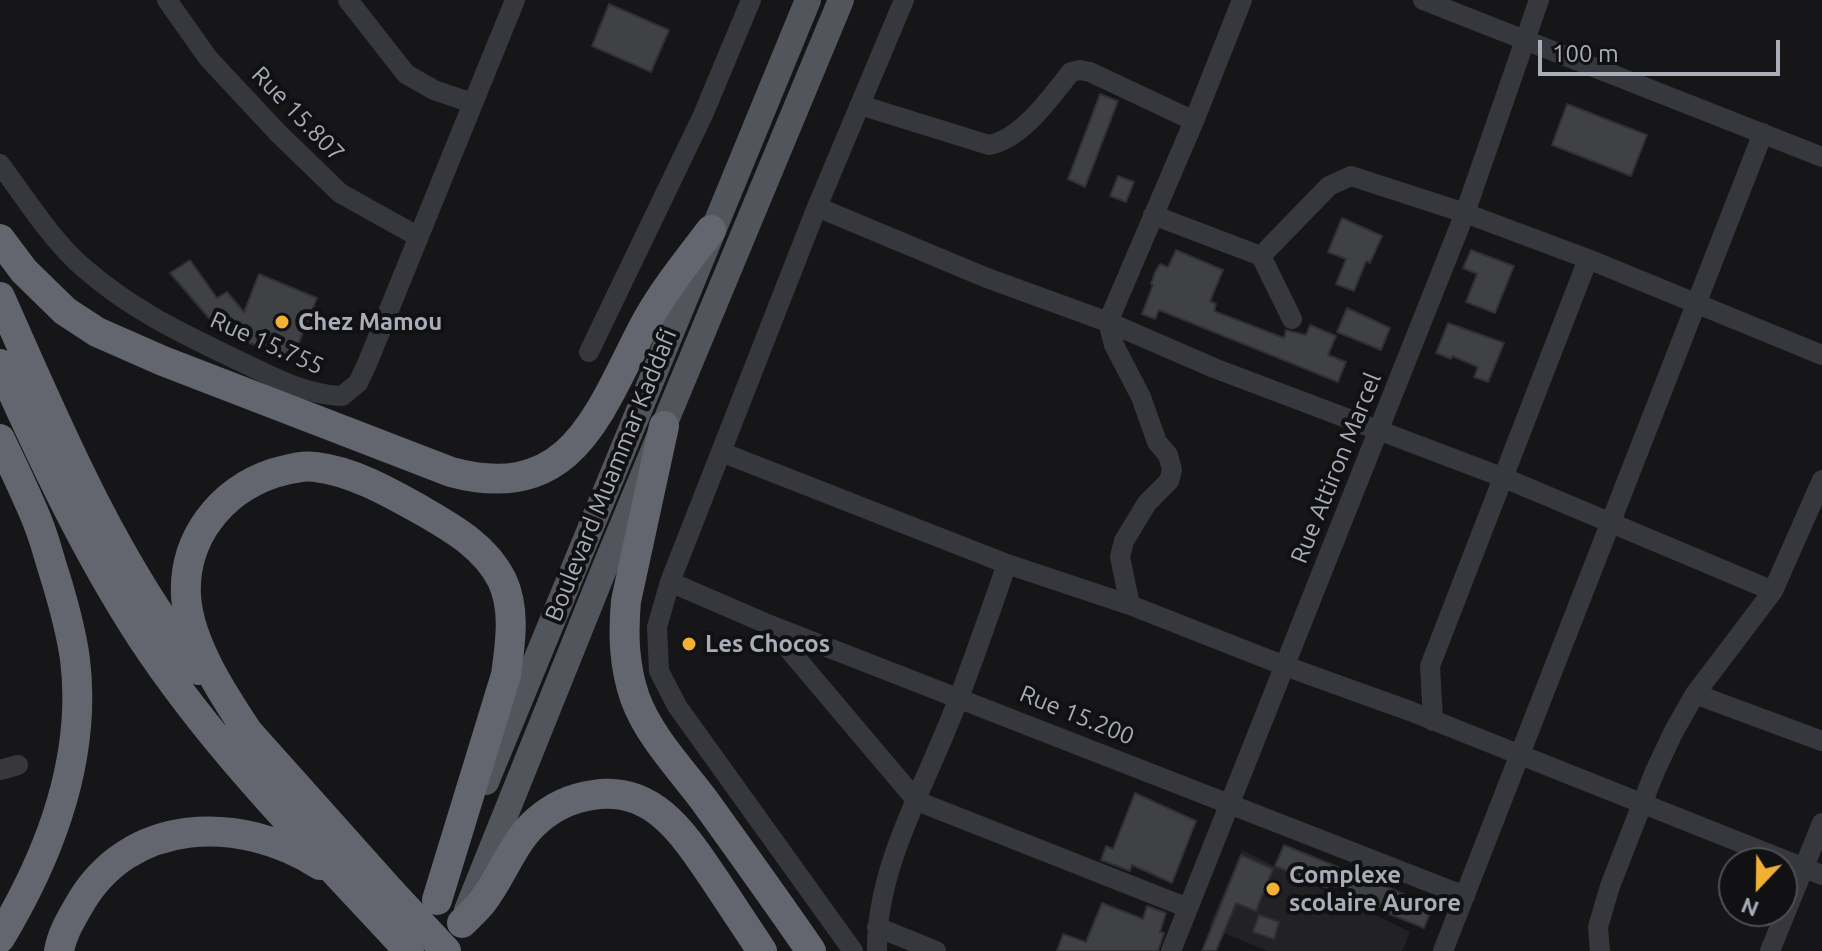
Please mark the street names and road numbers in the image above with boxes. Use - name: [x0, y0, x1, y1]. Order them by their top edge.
- street label: Rue 15.807: [246, 60, 350, 168]
- street label: Rue 15.755: [206, 305, 328, 381]
- street label: Boulevard Muammar Kaddafi: [539, 325, 683, 625]
- street label: Rue Attiron Marcel: [1285, 369, 1387, 567]
- street label: Rue 15.200: [1016, 679, 1138, 751]

